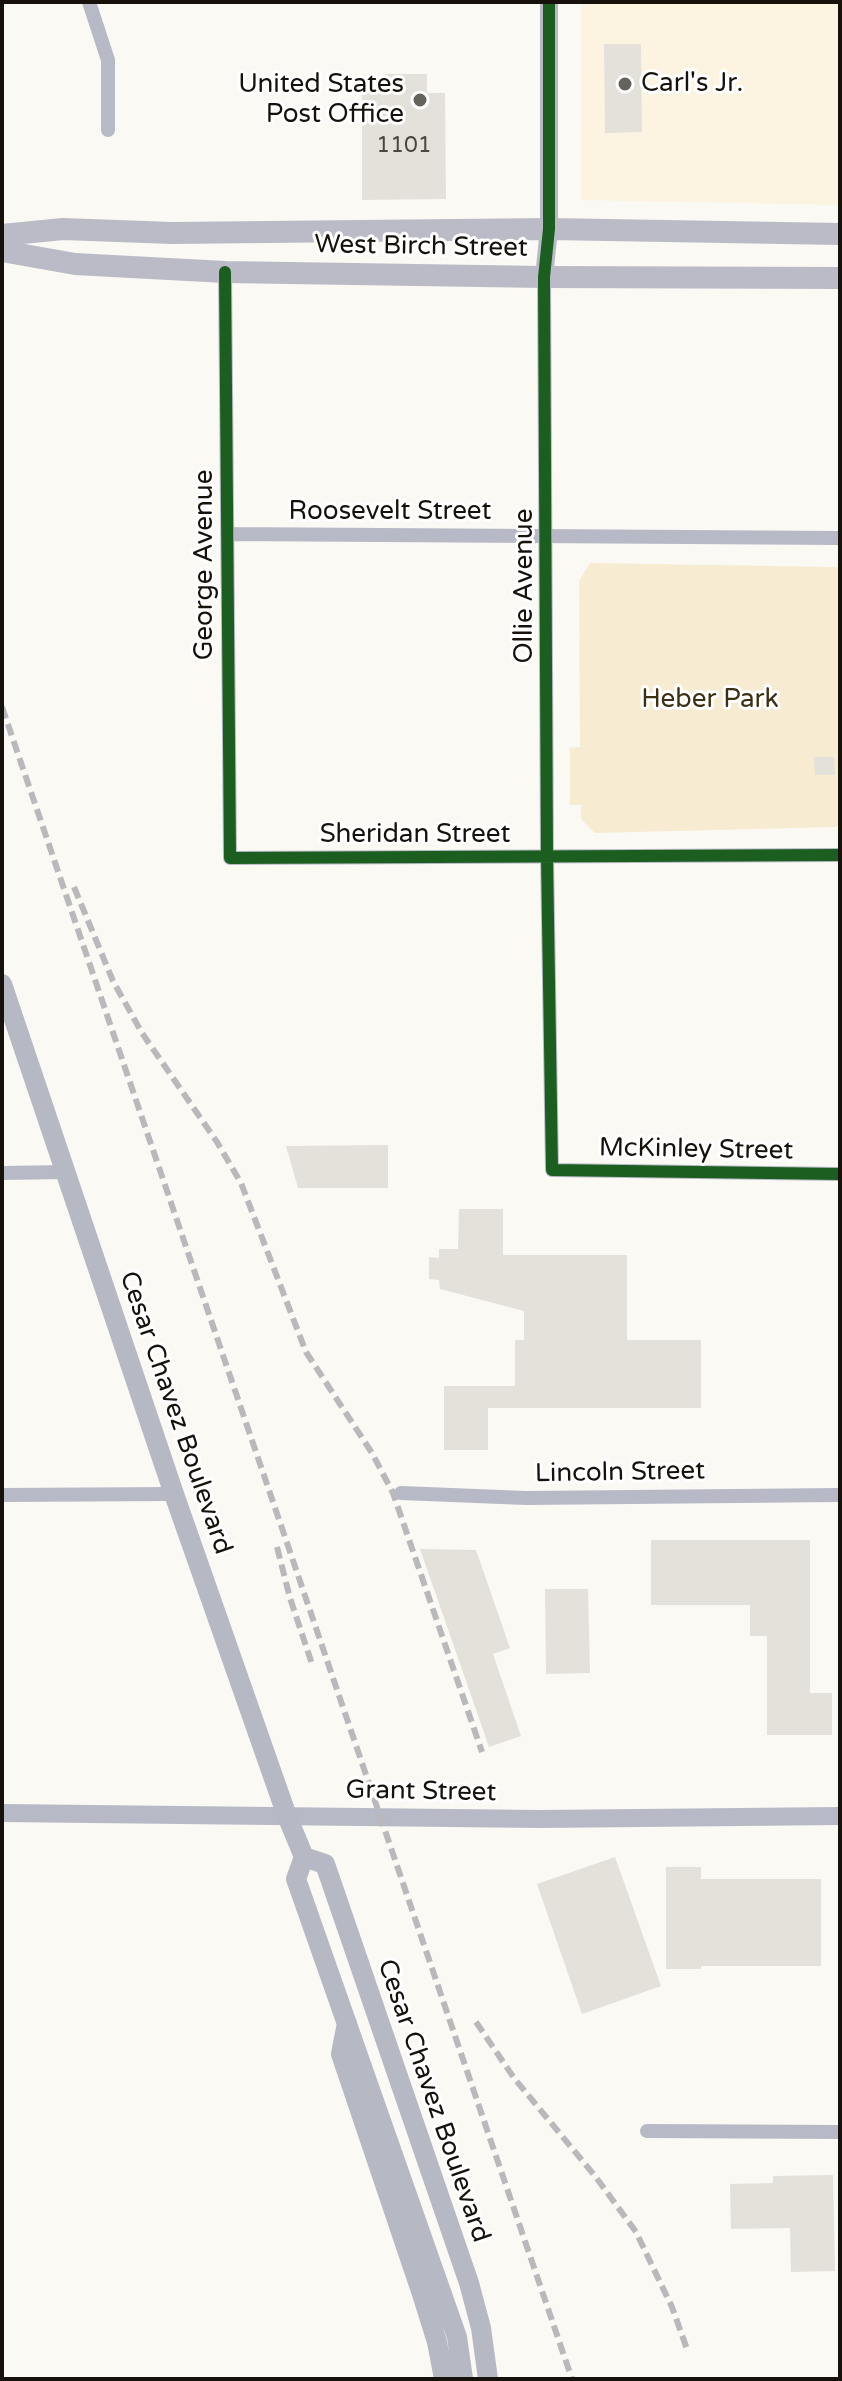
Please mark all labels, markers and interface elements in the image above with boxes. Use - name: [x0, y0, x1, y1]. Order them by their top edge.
- place label: Carl's Jr.: [641, 68, 743, 100]
- place label: United States Post Office: [238, 69, 404, 130]
- marker: Carl's Jr.: [616, 75, 634, 93]
- marker: United States Post Office: [411, 91, 429, 109]
- house number: 1101: [376, 133, 432, 159]
- street label: West Birch Street: [314, 230, 528, 264]
- street label: George Avenue: [189, 470, 221, 660]
- street label: Roosevelt Street: [289, 496, 491, 528]
- street label: Ollie Avenue: [509, 509, 541, 663]
- park label: Heber Park: [641, 684, 779, 716]
- street label: Sheridan Street: [320, 819, 510, 851]
- street label: McKinley Street: [599, 1133, 793, 1167]
- street label: Cesar Chavez Boulevard: [112, 1267, 238, 1559]
- street label: Lincoln Street: [535, 1456, 705, 1490]
- street label: Grant Street: [345, 1775, 497, 1809]
- street label: Cesar Chavez Boulevard: [370, 1955, 496, 2247]

